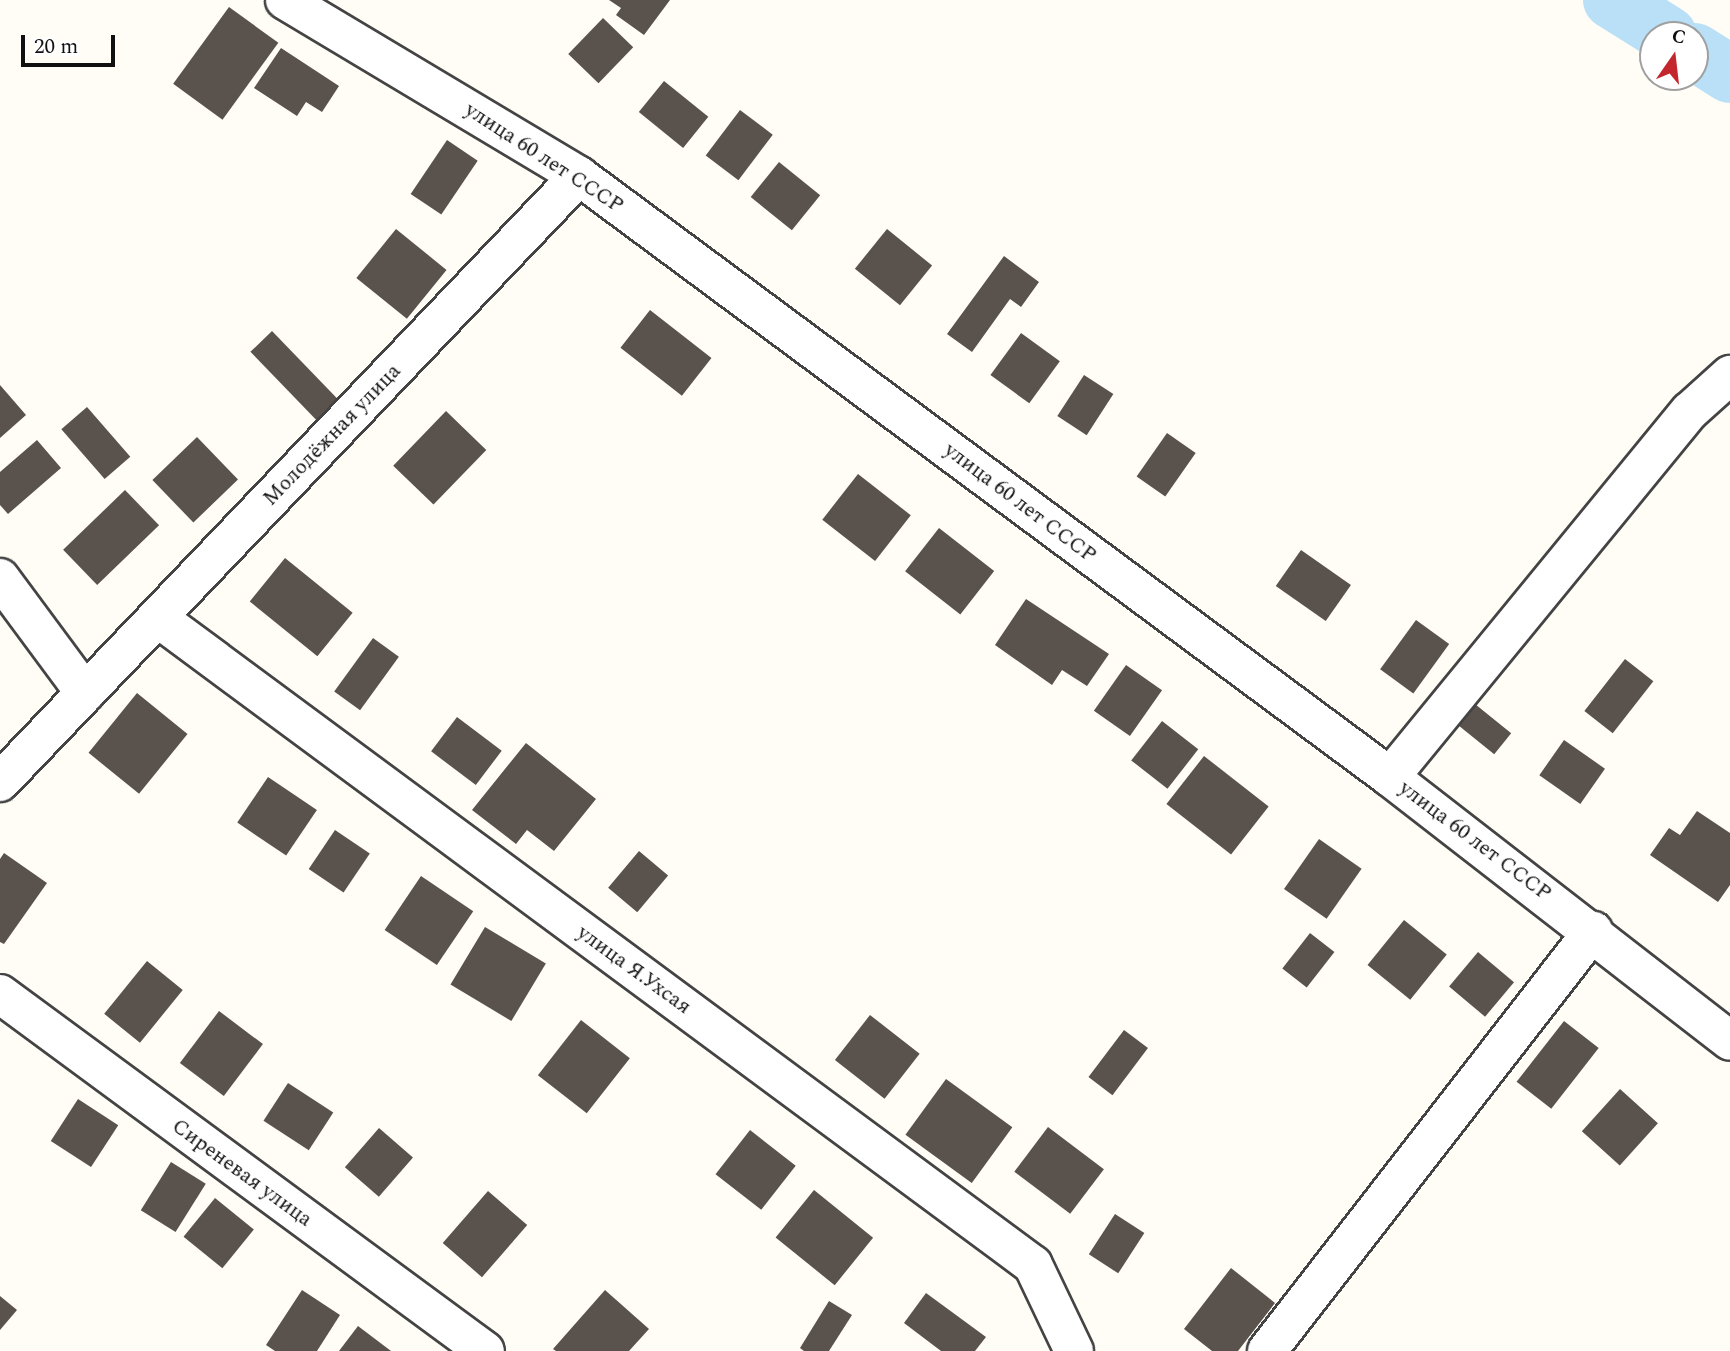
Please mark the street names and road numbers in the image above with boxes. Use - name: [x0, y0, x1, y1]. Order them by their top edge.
- street label: улица 60 лет СССР: [460, 97, 628, 219]
- street label: Молодёжная улица: [258, 359, 406, 511]
- street label: улица 60 лет СССР: [939, 438, 1101, 568]
- street label: улица 60 лет СССР: [1394, 776, 1556, 906]
- street label: улица Я.Ухсая: [572, 920, 696, 1020]
- street label: Сиреневая улица: [167, 1114, 317, 1232]

